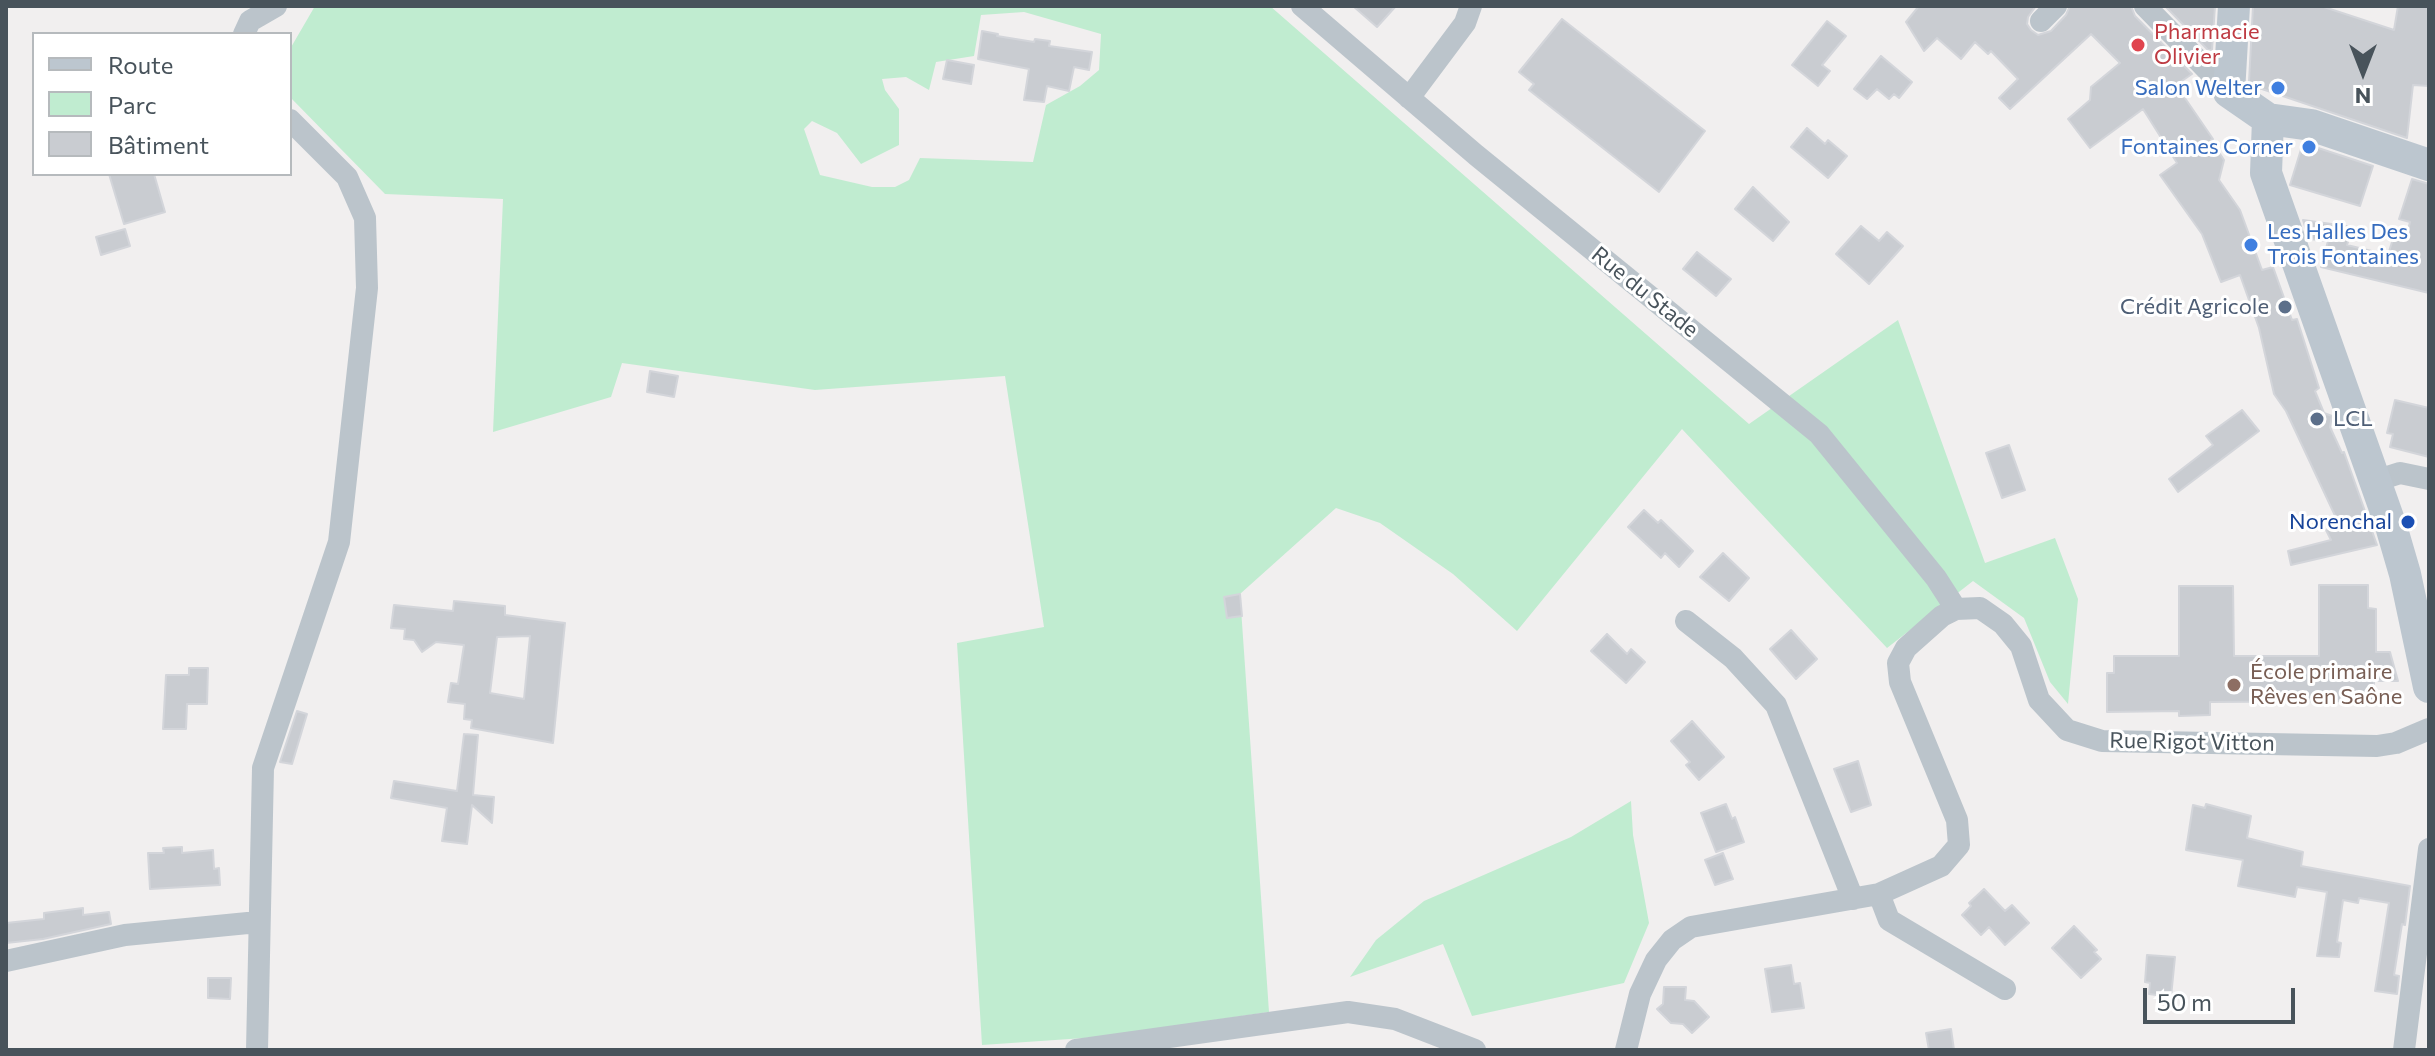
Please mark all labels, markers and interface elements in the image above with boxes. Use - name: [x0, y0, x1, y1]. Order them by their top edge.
- place label: Pharmacie Olivier: [2154, 19, 2260, 70]
- legend: [32, 32, 292, 176]
- north arrow: [2323, 32, 2403, 112]
- marker: Pharmacie Olivier: [2129, 36, 2147, 54]
- text: Route: [108, 50, 173, 79]
- place label: Salon Welter: [2135, 75, 2262, 101]
- marker: Salon Welter: [2269, 79, 2287, 97]
- text: N: [2355, 83, 2371, 110]
- text: Parc: [108, 90, 157, 119]
- text: Bâtiment: [108, 130, 209, 159]
- place label: Fontaines Corner: [2120, 134, 2293, 160]
- marker: Fontaines Corner: [2300, 138, 2318, 156]
- place label: Les Halles Des Trois Fontaines: [2267, 219, 2419, 270]
- marker: Les Halles Des Trois Fontaines: [2242, 236, 2260, 254]
- street label: Rue du Stade: [1586, 241, 1704, 343]
- place label: Crédit Agricole: [2120, 294, 2269, 320]
- marker: Crédit Agricole: [2276, 298, 2294, 316]
- place label: LCL: [2333, 406, 2373, 432]
- marker: LCL: [2308, 410, 2326, 428]
- place label: Norenchal: [2289, 509, 2392, 535]
- marker: Norenchal: [2399, 513, 2417, 531]
- place label: École primaire Rêves en Saône: [2250, 659, 2402, 710]
- marker: École primaire Rêves en Saône: [2225, 676, 2243, 694]
- street label: Rue Rigot Vitton: [2109, 727, 2275, 757]
- scale bar: [2147, 972, 2299, 1022]
- text: 50 m: [2157, 987, 2212, 1016]

